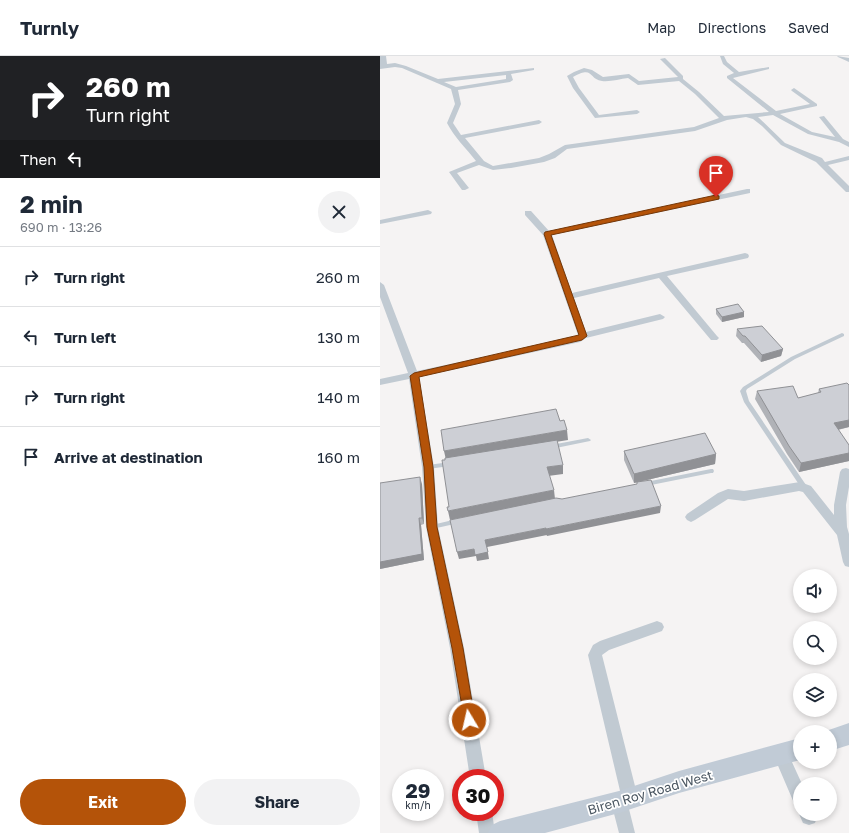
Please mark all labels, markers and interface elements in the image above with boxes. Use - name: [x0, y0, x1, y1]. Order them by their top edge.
- text: Turnly: [20, 16, 79, 39]
- text: Map: [647, 19, 676, 36]
- text: Directions: [698, 19, 766, 36]
- text: Saved: [788, 19, 829, 36]
- text: 260 m: [86, 70, 171, 103]
- icon: right: [20, 72, 72, 124]
- text: Turn right: [86, 104, 170, 126]
- icon: left: [64, 148, 86, 170]
- text: Then: [20, 150, 56, 168]
- pin: [699, 156, 733, 197]
- icon: arrive: [705, 162, 727, 184]
- text: 2 min: [20, 189, 83, 218]
- button: close: [318, 191, 360, 233]
- text: 690 m · 13:26: [20, 219, 102, 235]
- icon: right: [20, 266, 42, 288]
- text: Turn right: [54, 268, 125, 286]
- text: 260 m: [316, 268, 360, 286]
- icon: left: [20, 326, 42, 348]
- text: Turn left: [54, 328, 116, 346]
- text: 130 m: [318, 328, 360, 346]
- icon: right: [20, 386, 42, 408]
- text: Turn right: [54, 388, 125, 406]
- text: 140 m: [317, 388, 360, 406]
- icon: arrive: [20, 446, 42, 468]
- text: Arrive at destination: [54, 448, 203, 466]
- text: 160 m: [317, 448, 360, 466]
- map controls: [793, 569, 837, 821]
- button: sound: [793, 569, 837, 613]
- button: search: [793, 621, 837, 665]
- button: layers: [793, 673, 837, 717]
- position arrow: [448, 699, 490, 741]
- button: +: [793, 725, 837, 769]
- street label: Biren Roy Road West: [586, 766, 714, 818]
- speed limit sign: 30: [452, 769, 504, 821]
- button: −: [793, 777, 837, 821]
- text: 29: [406, 778, 430, 802]
- button: Exit: [20, 779, 186, 825]
- button: Share: [194, 779, 360, 825]
- text: km/h: [405, 799, 431, 811]

